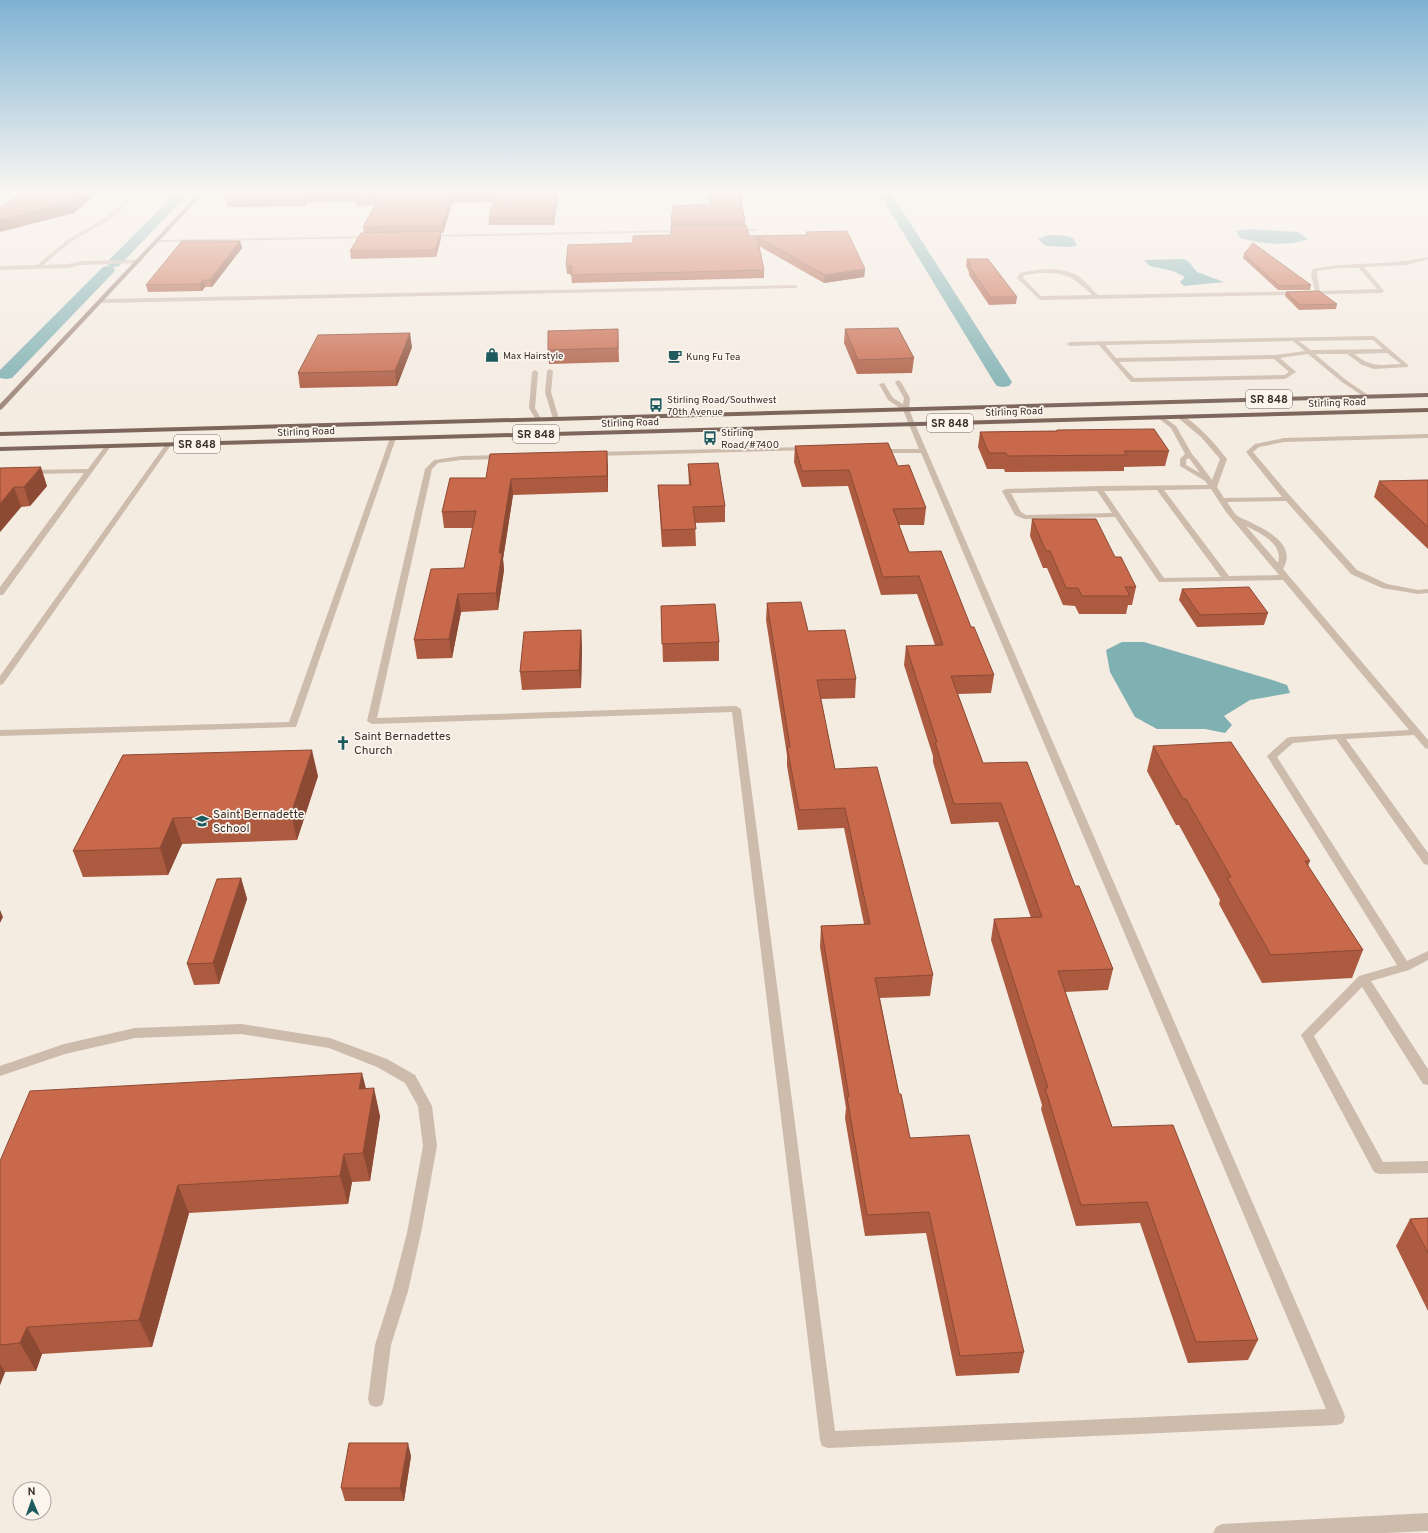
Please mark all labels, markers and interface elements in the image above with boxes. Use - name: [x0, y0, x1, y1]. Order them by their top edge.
- shop icon: Max Hairstyle: [484, 347, 500, 363]
- cafe icon: Kung Fu Tea: [667, 348, 683, 364]
- place label: Max Hairstyle: [503, 350, 563, 363]
- place label: Kung Fu Tea: [686, 351, 740, 364]
- road number: SR 848: [1246, 390, 1292, 408]
- place label: Stirling Road/Southwest 70th Avenue: [667, 394, 777, 419]
- street label: Stirling Road: [1308, 396, 1366, 411]
- bus stop icon: Stirling Road/Southwest 70th Avenue: [648, 397, 664, 413]
- street label: Stirling Road: [985, 405, 1043, 420]
- road number: SR 848: [927, 414, 973, 432]
- street label: Stirling Road: [601, 416, 659, 431]
- street label: Stirling Road: [277, 425, 335, 440]
- road number: SR 848: [513, 425, 559, 443]
- place label: Stirling Road/#7400: [721, 427, 779, 452]
- bus stop icon: Stirling Road/#7400: [702, 430, 718, 446]
- road number: SR 848: [174, 435, 220, 453]
- place label: Saint Bernadettes Church: [354, 729, 451, 759]
- church icon: Saint Bernadettes Church: [335, 735, 351, 751]
- place label: Saint Bernadette School: [213, 807, 304, 837]
- school or university icon: Saint Bernadette School: [194, 813, 210, 829]
- north arrow: [12, 1481, 52, 1521]
- text: N: [27, 1485, 36, 1499]

